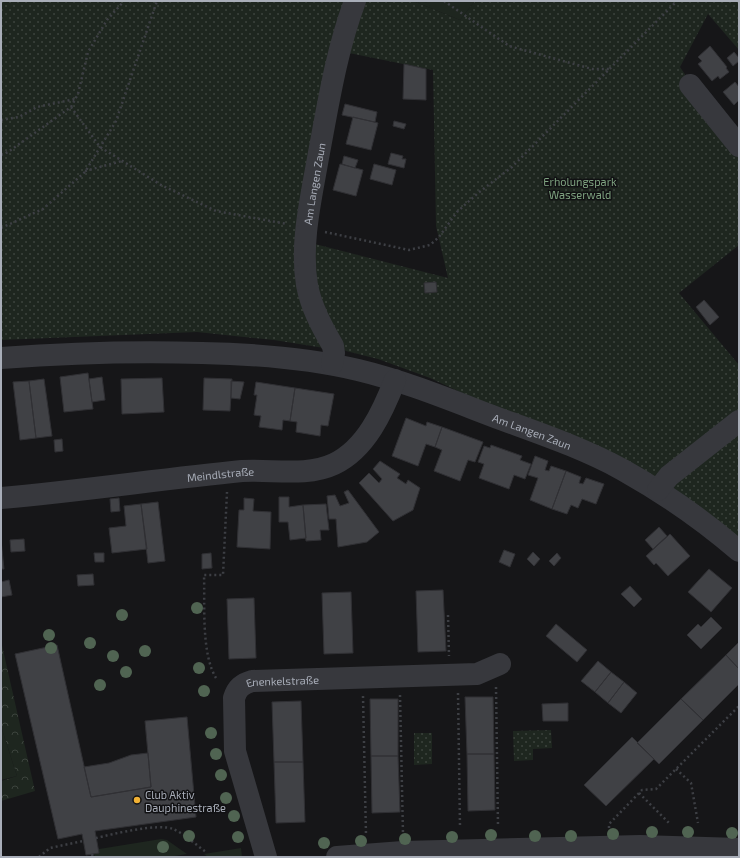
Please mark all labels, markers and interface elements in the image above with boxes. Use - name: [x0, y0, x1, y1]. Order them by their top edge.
- street label: Am Langen Zaun: [300, 142, 327, 225]
- park label: Erholungspark Wasserwald: [543, 175, 617, 201]
- street label: Am Langen Zaun: [491, 410, 573, 452]
- street label: Meindlstraße: [186, 464, 254, 483]
- street label: Enenkelstraße: [244, 672, 319, 689]
- place label: Club Aktiv Dauphinestraße: [145, 788, 226, 814]
- marker: Club Aktiv Dauphinestraße: [132, 795, 142, 805]

